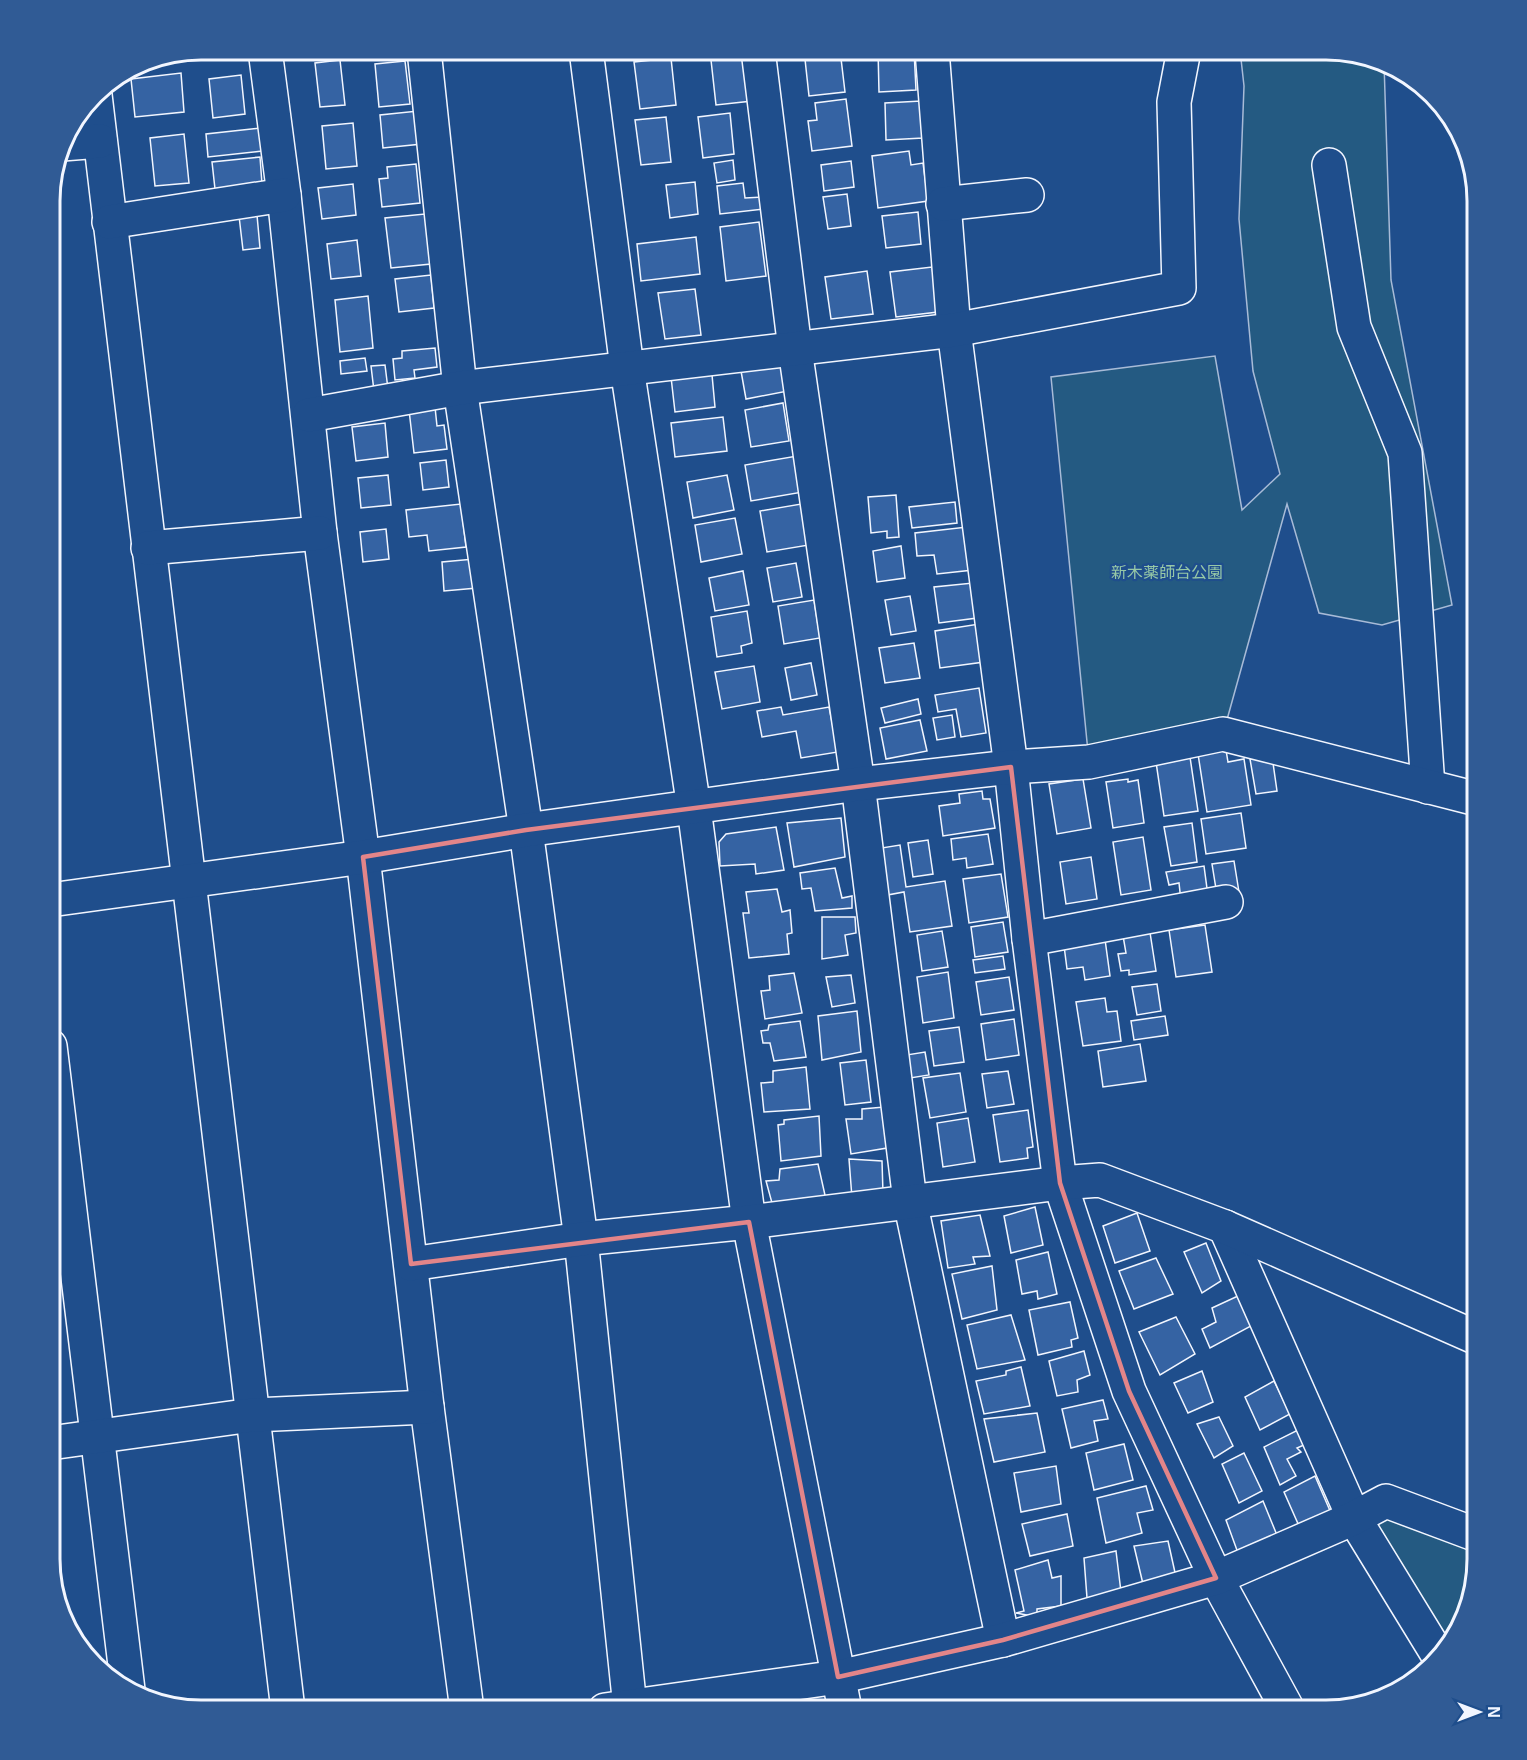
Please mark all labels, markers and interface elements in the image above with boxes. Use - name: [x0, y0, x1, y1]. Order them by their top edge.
- park label: 新木薬師台公園: [1111, 564, 1223, 581]
- north arrow: [1449, 1682, 1509, 1742]
- text: N: [1485, 1706, 1502, 1718]

